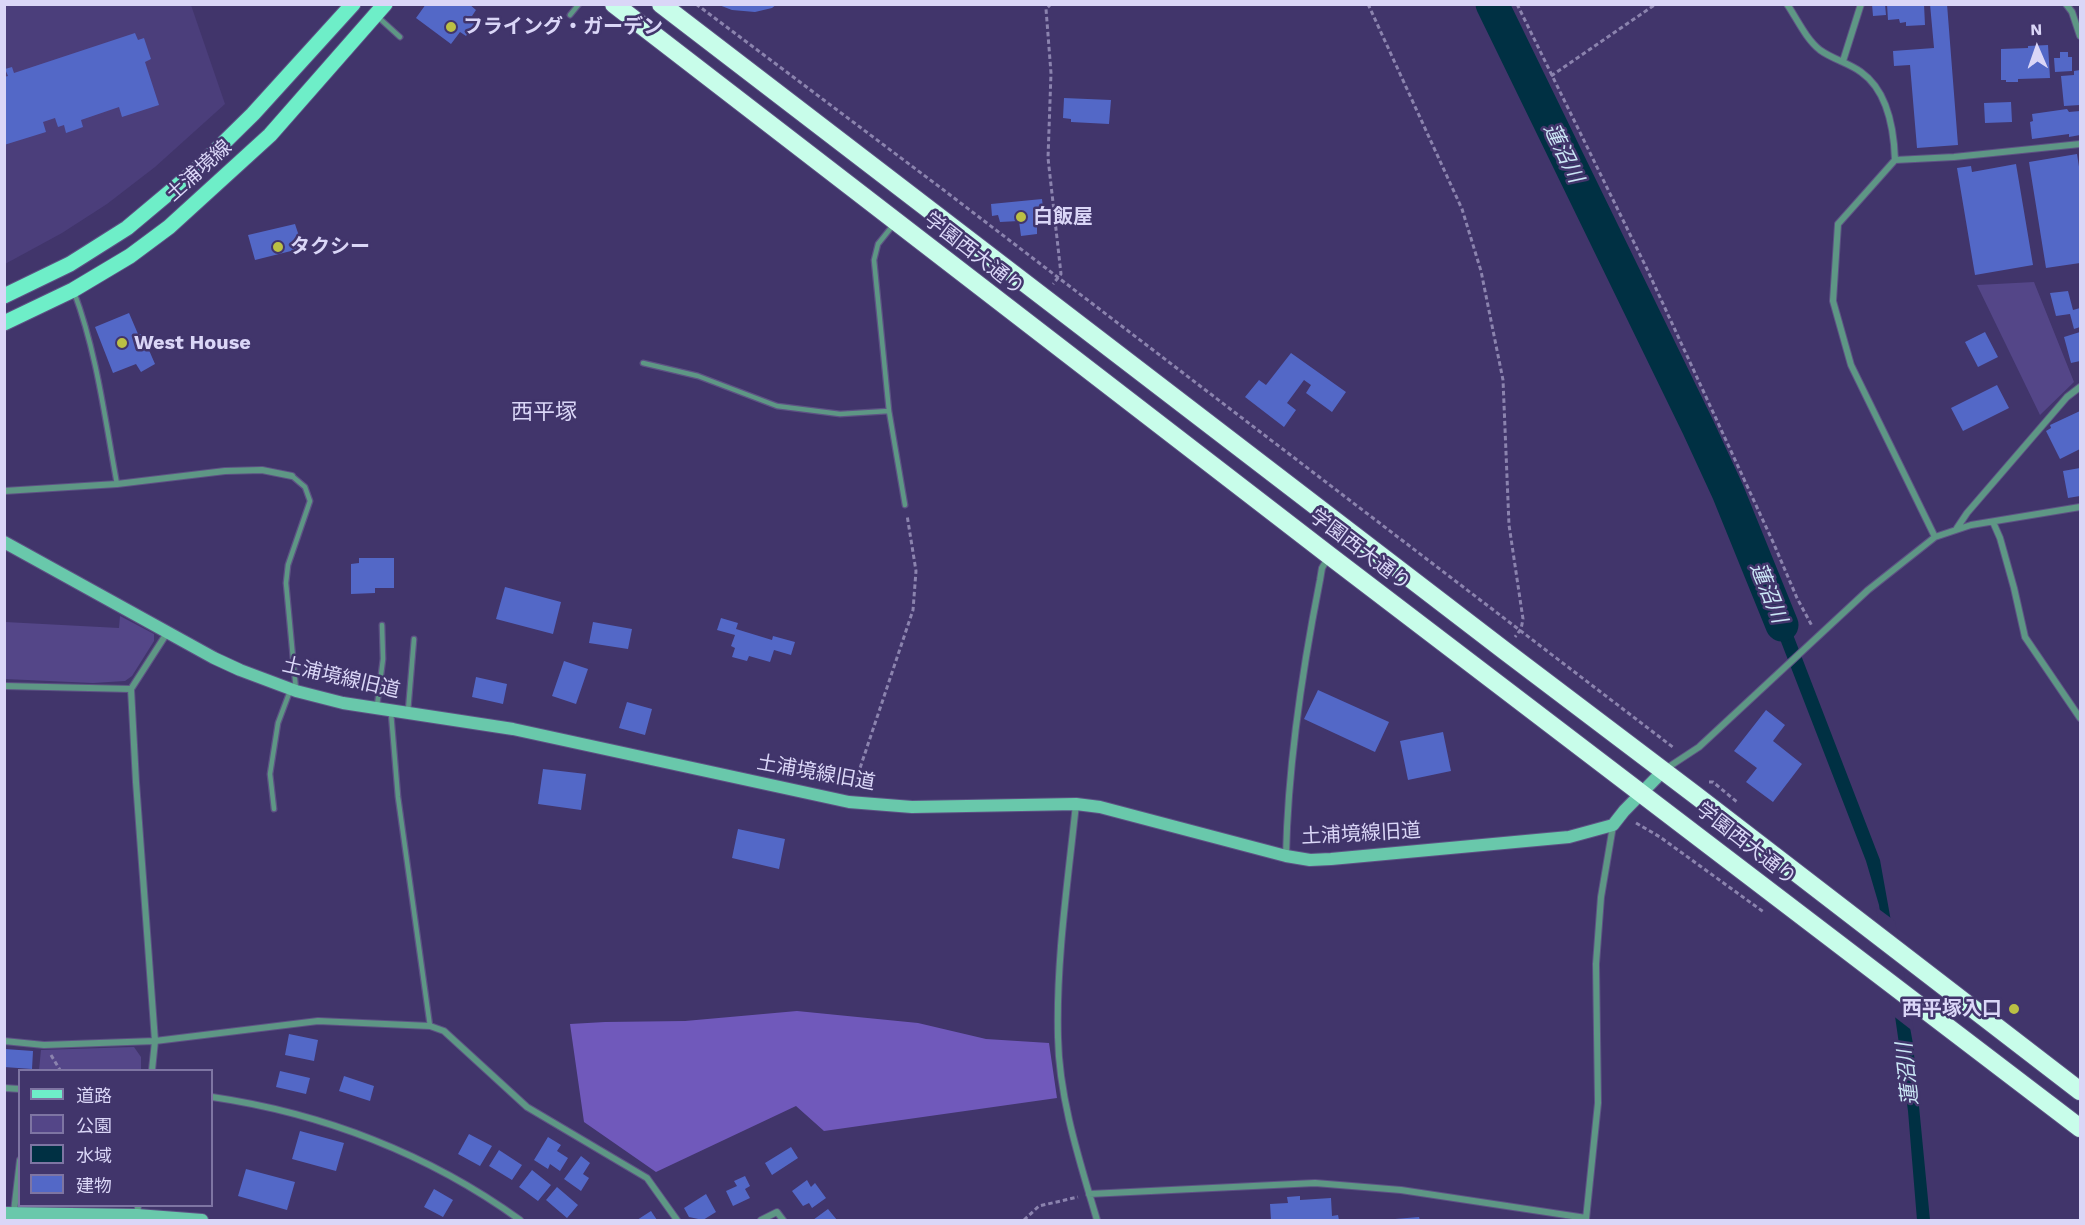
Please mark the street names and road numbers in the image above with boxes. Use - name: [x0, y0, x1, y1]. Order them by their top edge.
- street label: 土浦境線: [161, 135, 237, 207]
- street label: 学園西大通り: [919, 208, 1029, 300]
- street label: 学園西大通り: [1305, 504, 1415, 596]
- street label: 土浦境線旧道: [280, 653, 402, 703]
- street label: 土浦境線旧道: [755, 751, 877, 795]
- street label: 学園西大通り: [1691, 798, 1801, 890]
- street label: 土浦境線旧道: [1300, 819, 1422, 849]

